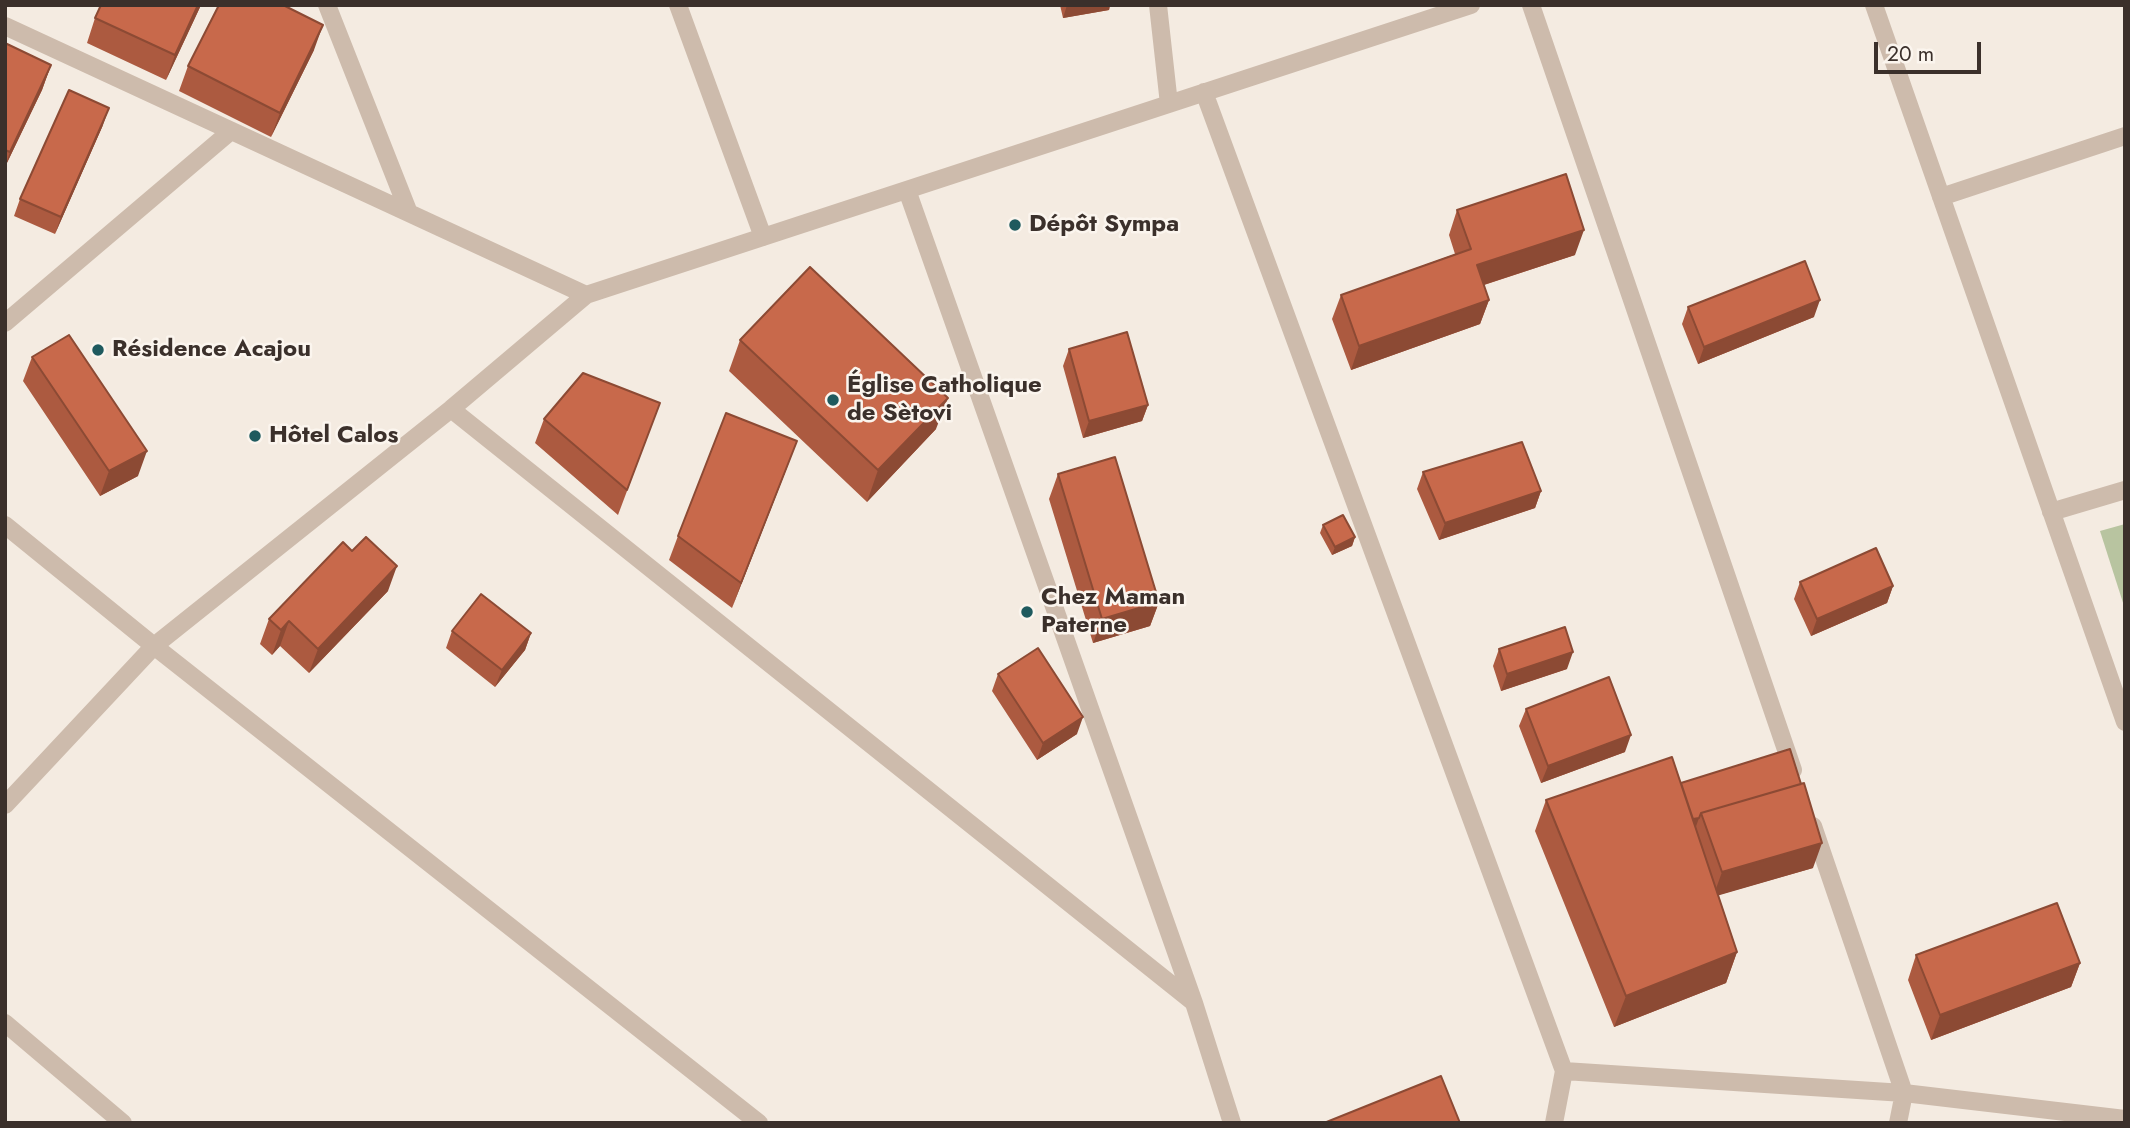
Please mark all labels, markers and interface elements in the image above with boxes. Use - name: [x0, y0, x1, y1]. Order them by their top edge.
- scale bar: [1878, 28, 1985, 72]
- text: 20 m: [1887, 39, 1934, 69]
- place label: Dépôt Sympa: [1029, 211, 1179, 239]
- marker: Dépôt Sympa: [1007, 217, 1023, 233]
- place label: Résidence Acajou: [112, 336, 311, 364]
- marker: Résidence Acajou: [90, 342, 106, 358]
- place label: Église Catholique de Sètovi: [847, 372, 1042, 428]
- marker: Église Catholique de Sètovi: [825, 392, 841, 408]
- place label: Hôtel Calos: [269, 422, 398, 450]
- marker: Hôtel Calos: [247, 428, 263, 444]
- place label: Chez Maman Paterne: [1041, 584, 1185, 640]
- marker: Chez Maman Paterne: [1019, 604, 1035, 620]

